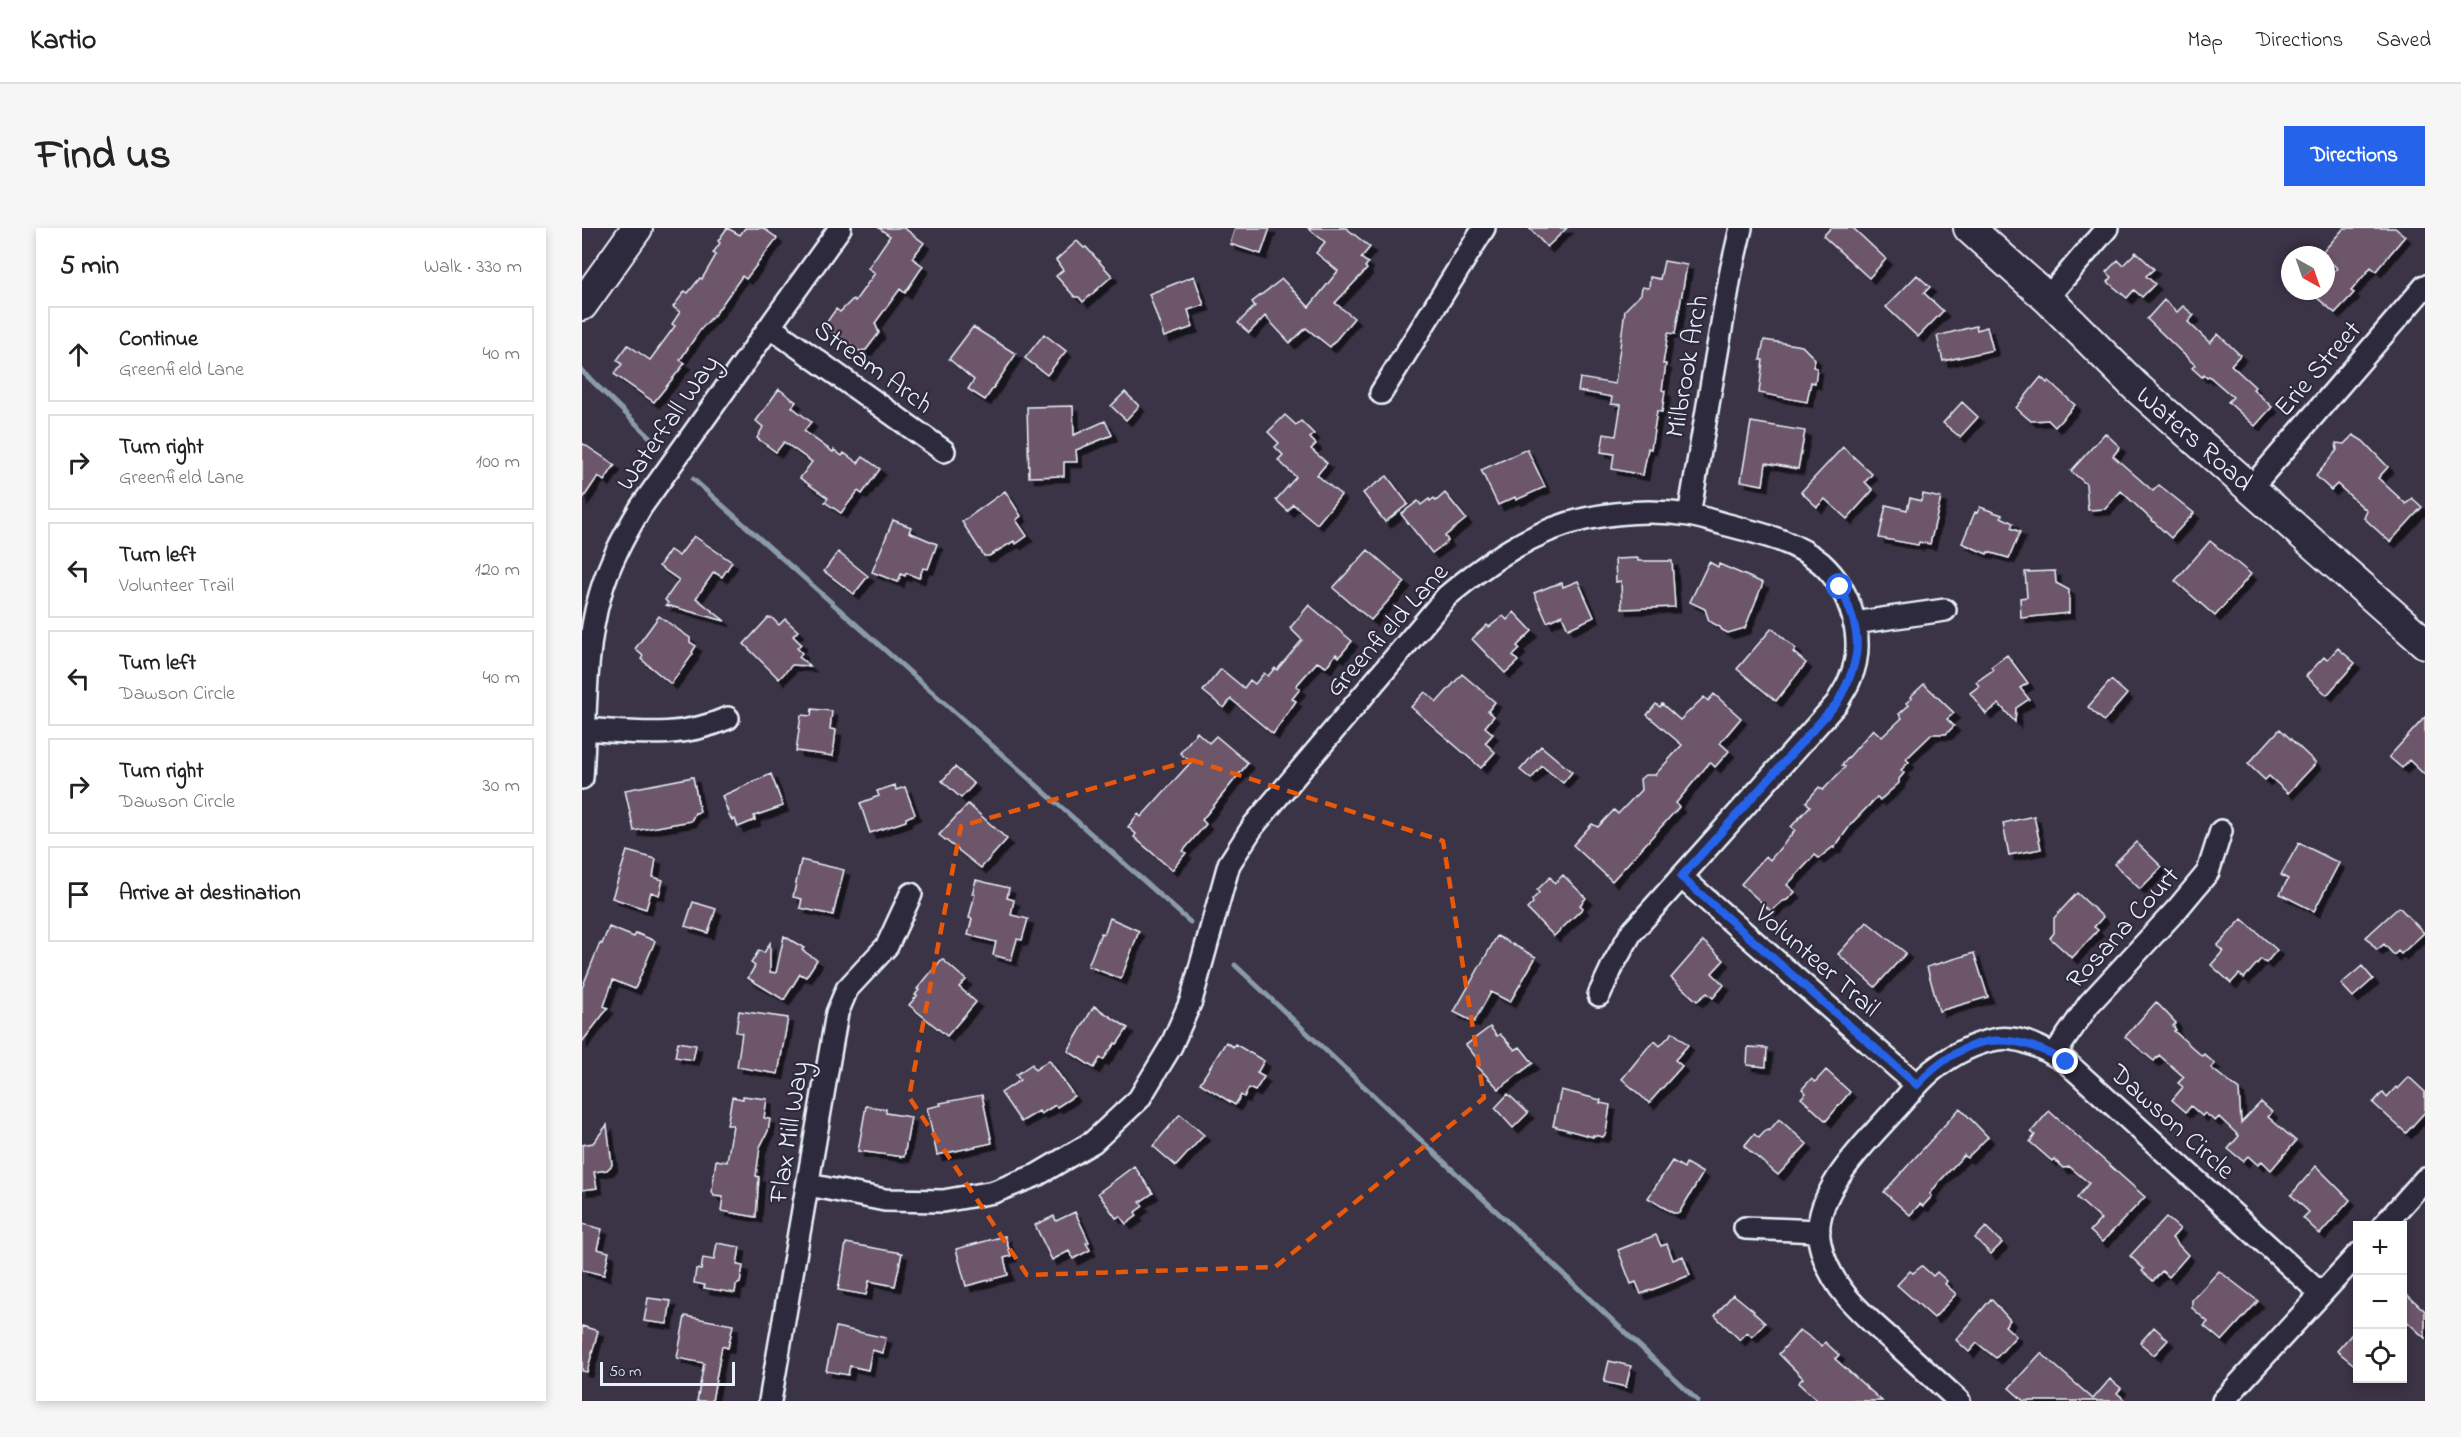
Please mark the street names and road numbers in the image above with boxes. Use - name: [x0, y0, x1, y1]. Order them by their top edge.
- street label: Milbrook Arch: [1657, 292, 1720, 441]
- street label: Stream Arch: [805, 311, 940, 425]
- street label: Erie Street: [2266, 313, 2372, 426]
- street label: Waterfall Way: [608, 347, 730, 500]
- street label: Waters Road: [2126, 378, 2261, 502]
- street label: Greenfield Lane: [1317, 554, 1459, 706]
- street label: Rosana Court: [2058, 859, 2190, 999]
- street label: Volunteer Trail: [1744, 896, 1888, 1028]
- street label: Dawson Circle: [2099, 1055, 2243, 1190]
- street label: Flax Mill Way: [760, 1059, 821, 1207]

